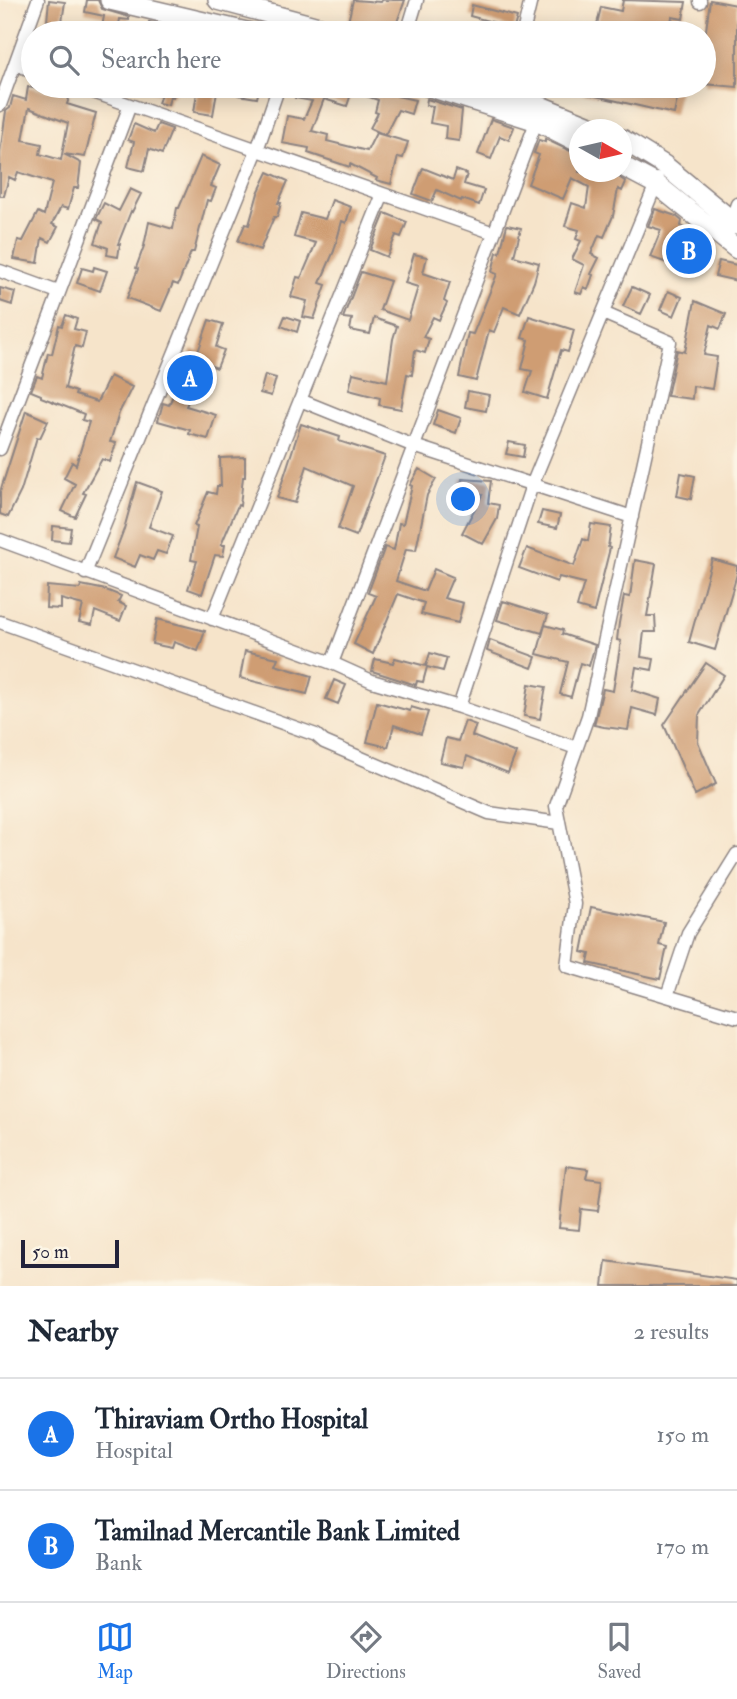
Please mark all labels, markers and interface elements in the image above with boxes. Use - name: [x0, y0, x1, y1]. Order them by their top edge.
- search box: [21, 21, 716, 98]
- icon: search: [45, 41, 83, 79]
- text: Search here: [101, 44, 221, 76]
- north arrow: [569, 119, 632, 182]
- pin: B: [666, 225, 712, 277]
- pin: A: [167, 352, 213, 404]
- your location: [446, 482, 480, 516]
- scale bar: [21, 1237, 119, 1269]
- text: 50 m: [32, 1240, 69, 1264]
- text: Nearby: [28, 1313, 118, 1350]
- text: 2 results: [634, 1317, 709, 1346]
- text: Thiraviam Ortho Hospital: [95, 1404, 368, 1436]
- text: A: [44, 1420, 58, 1449]
- text: 150 m: [656, 1420, 709, 1449]
- text: Hospital: [95, 1436, 173, 1465]
- text: Tamilnad Mercantile Bank Limited: [95, 1516, 460, 1548]
- text: B: [43, 1532, 59, 1561]
- text: 170 m: [656, 1532, 709, 1561]
- text: Bank: [95, 1548, 142, 1577]
- tab: Map: [96, 1618, 134, 1684]
- tab: Directions: [326, 1618, 406, 1684]
- tab: Saved: [598, 1618, 641, 1684]

